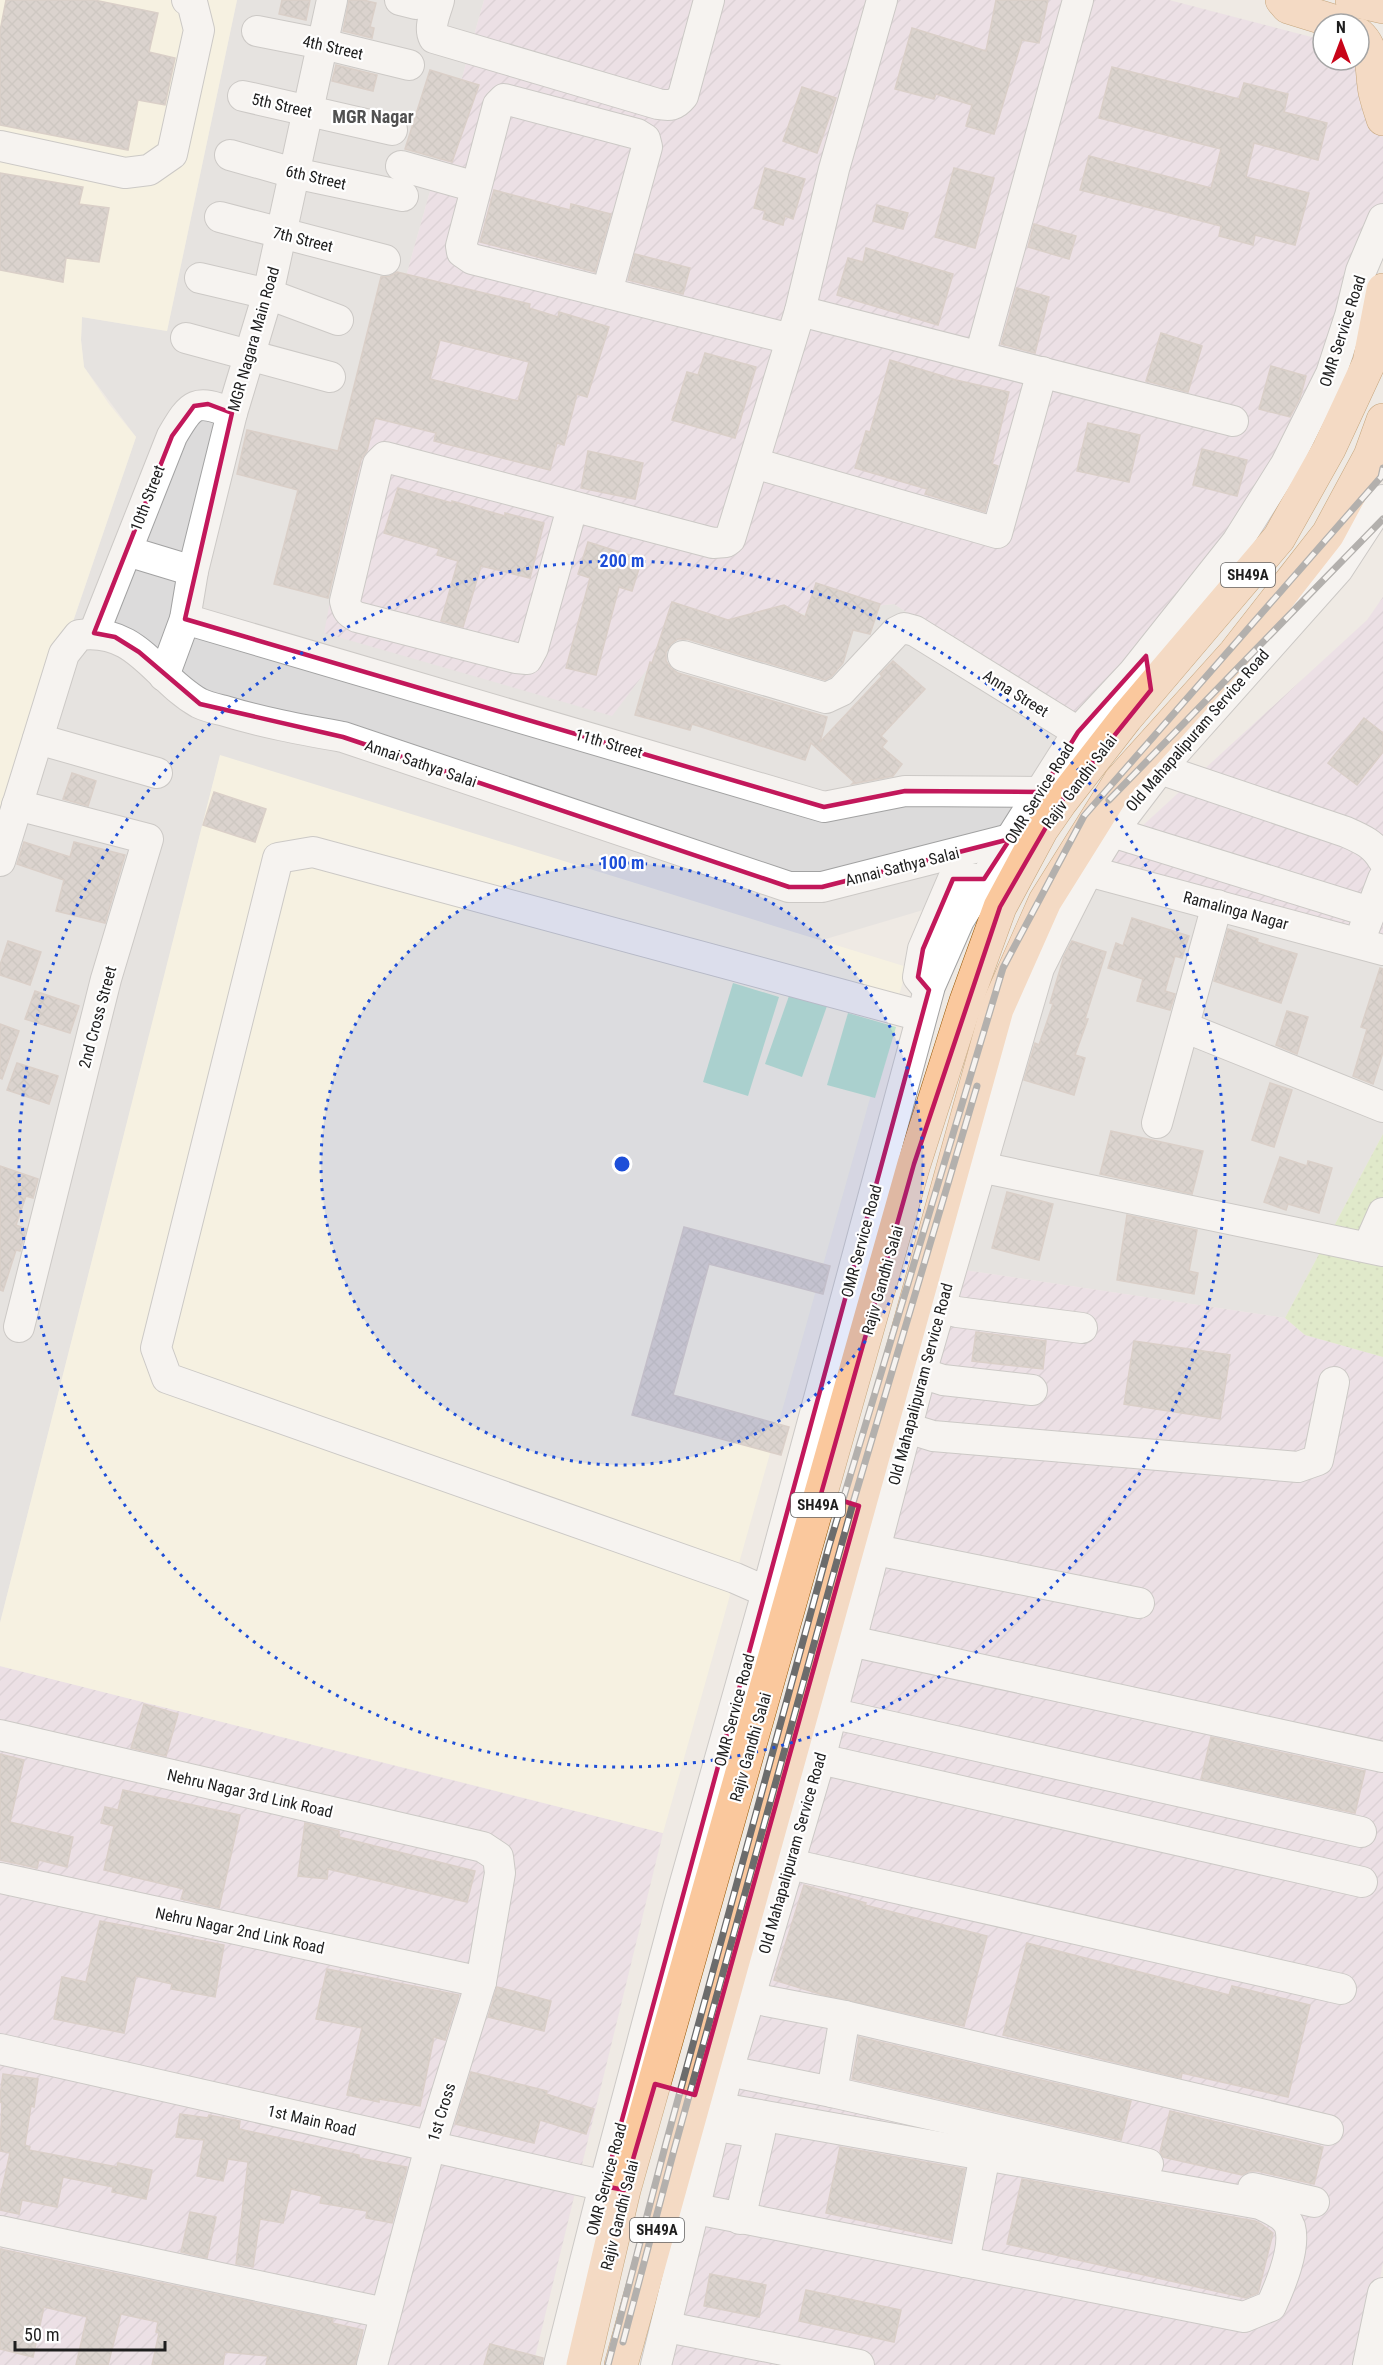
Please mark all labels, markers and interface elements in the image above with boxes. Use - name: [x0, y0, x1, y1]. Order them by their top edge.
- north arrow: [1311, 12, 1371, 72]
- text: N: [1336, 18, 1346, 37]
- street label: 4th Street: [301, 31, 365, 64]
- street label: 5th Street: [250, 89, 314, 122]
- district label: MGR Nagar: [332, 106, 414, 127]
- street label: 6th Street: [284, 161, 348, 194]
- street label: 7th Street: [271, 223, 335, 256]
- street label: MGR Nagara Main Road: [224, 265, 283, 414]
- street label: OMR Service Road: [1316, 273, 1369, 389]
- street label: 10th Street: [126, 462, 169, 534]
- text: 200 m: [600, 550, 644, 571]
- road number: SH49A: [1221, 563, 1275, 587]
- street label: Old Mahapalipuram Service Road: [1122, 645, 1273, 815]
- street label: Anna Street: [980, 666, 1052, 721]
- street label: 11th Street: [573, 725, 645, 762]
- street label: Rajiv Gandhi Salai: [1038, 731, 1121, 832]
- street label: Annai Sathya Salai: [362, 735, 479, 792]
- street label: OMR Service Road: [1001, 739, 1078, 847]
- street label: Annai Sathya Salai: [843, 843, 961, 890]
- text: 100 m: [600, 852, 644, 873]
- street label: Ramalinga Nagar: [1181, 887, 1291, 934]
- street label: 2nd Cross Street: [75, 964, 120, 1070]
- centre of rings: [612, 1154, 632, 1174]
- street label: OMR Service Road: [837, 1183, 886, 1300]
- street label: Rajiv Gandhi Salai: [858, 1223, 907, 1337]
- street label: Old Mahapalipuram Service Road: [884, 1281, 957, 1487]
- road number: SH49A: [791, 1493, 845, 1517]
- street label: OMR Service Road: [710, 1652, 759, 1769]
- street label: Rajiv Gandhi Salai: [726, 1690, 775, 1804]
- street label: Old Mahapalipuram Service Road: [755, 1750, 830, 1956]
- street label: Nehru Nagar 3rd Link Road: [165, 1765, 335, 1822]
- street label: Nehru Nagar 2nd Link Road: [154, 1903, 326, 1958]
- street label: 1st Cross: [424, 2081, 459, 2144]
- street label: 1st Main Road: [266, 2101, 358, 2140]
- street label: OMR Service Road: [582, 2121, 631, 2238]
- street label: Rajiv Gandhi Salai: [597, 2158, 642, 2272]
- road number: SH49A: [630, 2218, 684, 2242]
- scale bar: [15, 2314, 165, 2352]
- text: 50 m: [24, 2324, 59, 2345]

